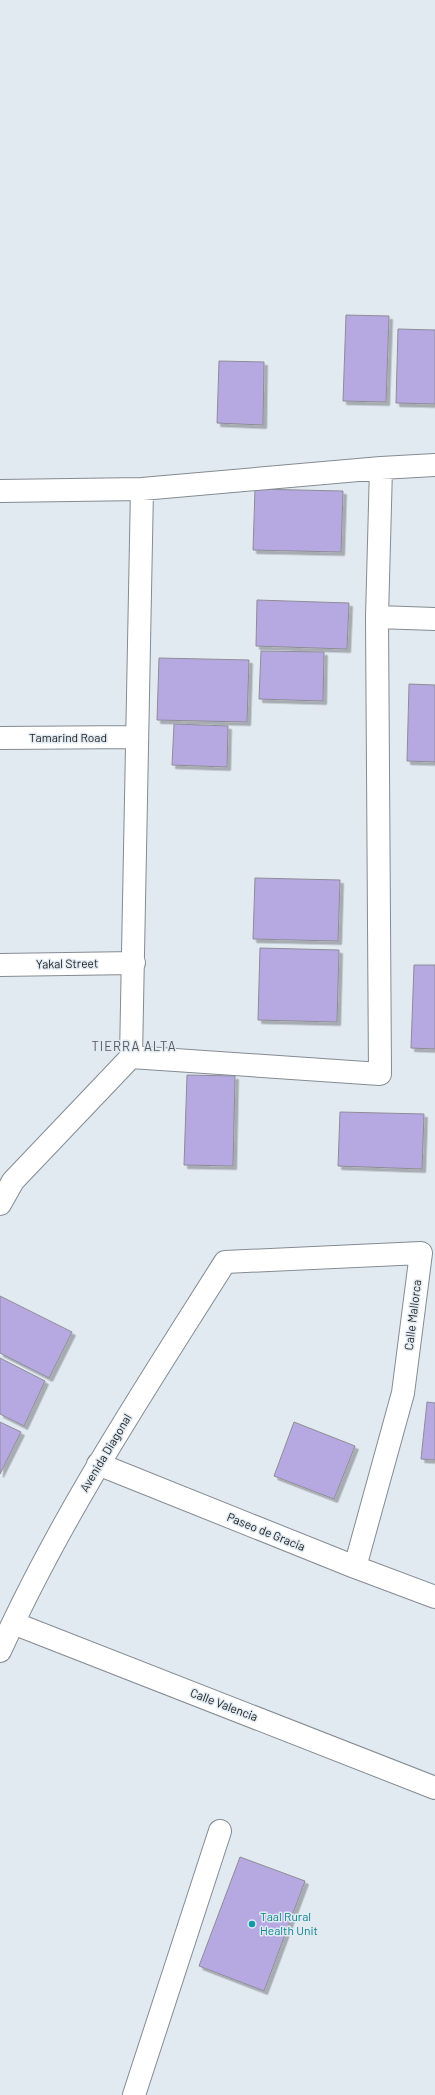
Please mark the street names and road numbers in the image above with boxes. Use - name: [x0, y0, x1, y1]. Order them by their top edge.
- street label: Tamarind Road: [29, 730, 107, 744]
- street label: Yakal Street: [36, 955, 98, 971]
- street label: Calle Mallorca: [401, 1279, 423, 1351]
- street label: Avenida Diagonal: [76, 1411, 134, 1494]
- street label: Paseo de Gracia: [225, 1509, 307, 1553]
- street label: Calle Valencia: [189, 1685, 260, 1723]

